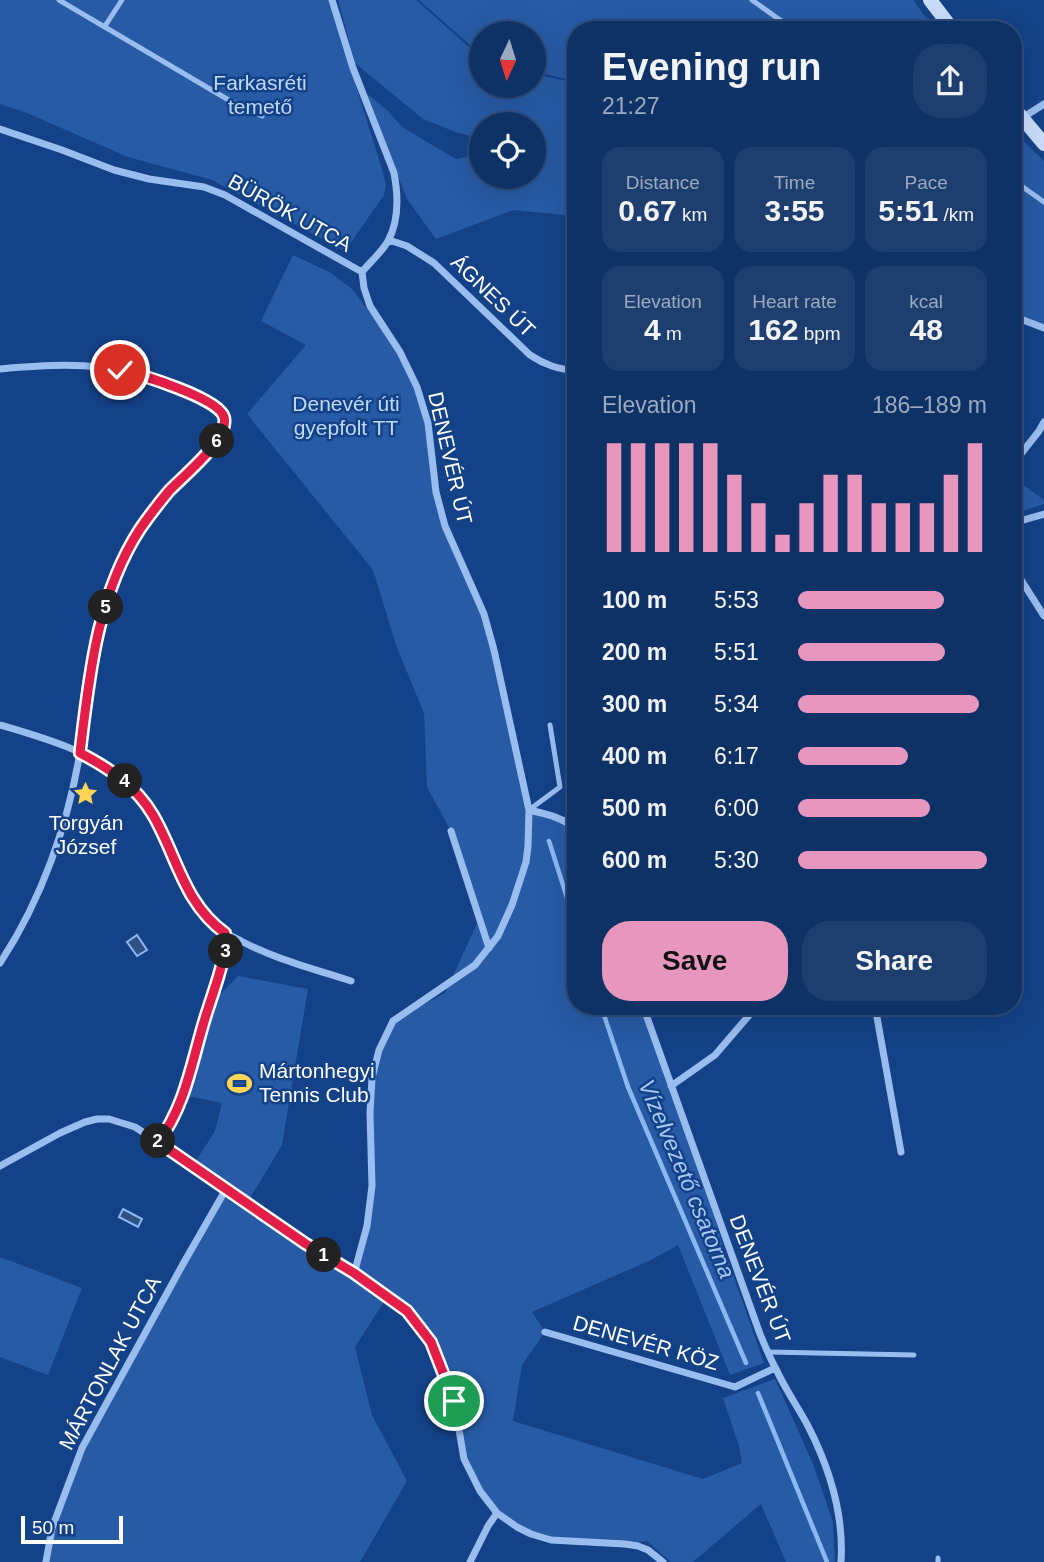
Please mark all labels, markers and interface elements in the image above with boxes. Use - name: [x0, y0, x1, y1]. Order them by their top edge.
- north arrow: [469, 21, 546, 98]
- map controls: [469, 21, 546, 189]
- button: share: [913, 44, 987, 118]
- text: Evening run: [602, 46, 822, 88]
- park label: Farkasréti temető: [213, 71, 307, 118]
- text: 21:27: [602, 93, 660, 119]
- button: locate: [469, 112, 546, 189]
- street label: BÜRÖK UTCA: [224, 169, 356, 256]
- text: Distance: [626, 172, 700, 193]
- text: Time: [774, 172, 815, 193]
- text: Pace: [905, 172, 948, 193]
- text: 0.67: [618, 194, 677, 227]
- text: 3:55: [764, 194, 825, 227]
- text: 5:51: [878, 194, 938, 227]
- text: km: [677, 204, 707, 225]
- text: /km: [938, 204, 974, 225]
- street label: ÁGNES ÚT: [447, 250, 540, 341]
- text: Elevation: [624, 291, 702, 312]
- text: Heart rate: [752, 291, 837, 312]
- text: kcal: [909, 291, 943, 312]
- text: 4: [644, 313, 661, 346]
- text: 162: [748, 313, 798, 346]
- text: 48: [909, 313, 943, 346]
- text: m: [661, 323, 682, 344]
- text: bpm: [798, 323, 841, 344]
- pin: [90, 340, 150, 400]
- icon: check: [101, 351, 139, 389]
- street label: DENEVÉR ÚT: [424, 389, 477, 527]
- park label: Denevér úti gyepfolt TT: [292, 392, 400, 439]
- text: Elevation: [602, 392, 697, 418]
- text: 186–189 m: [872, 392, 987, 418]
- pin: 6: [200, 424, 234, 458]
- text: 6: [211, 430, 222, 451]
- text: 100 m: [602, 587, 667, 613]
- text: 5:53: [714, 587, 759, 613]
- pin: 5: [88, 590, 124, 624]
- text: 5: [100, 596, 111, 617]
- text: 200 m: [602, 639, 667, 665]
- text: 5:51: [714, 639, 759, 665]
- text: 300 m: [602, 691, 667, 717]
- text: 5:34: [714, 691, 759, 717]
- text: 400 m: [602, 743, 667, 769]
- text: 6:17: [714, 743, 759, 769]
- pin: 4: [108, 764, 142, 798]
- text: 4: [119, 770, 130, 791]
- place icon: Torgyán József: [72, 780, 100, 808]
- text: 500 m: [602, 795, 667, 821]
- text: 6:00: [714, 795, 759, 821]
- place label: Torgyán József: [49, 811, 123, 858]
- text: 600 m: [602, 847, 667, 873]
- text: 5:30: [714, 847, 759, 873]
- button: Save: [602, 921, 788, 1001]
- button: Share: [802, 921, 987, 1001]
- pin: 3: [208, 934, 244, 968]
- text: 3: [220, 940, 231, 961]
- place label: Mártonhegyi Tennis Club: [259, 1059, 375, 1106]
- sports icon: Mártonhegyi Tennis Club: [225, 1069, 253, 1097]
- water label: Vízelvezető csatorna: [633, 1076, 741, 1282]
- pin: 2: [140, 1124, 176, 1158]
- text: 2: [152, 1130, 163, 1151]
- street label: DENEVÉR ÚT: [725, 1212, 796, 1346]
- pin: 1: [306, 1238, 342, 1272]
- text: 1: [318, 1244, 329, 1265]
- street label: MÁRTONLAK UTCA: [54, 1272, 165, 1453]
- street label: DENEVÉR KÖZ: [571, 1311, 722, 1374]
- pin: [424, 1371, 484, 1431]
- icon: arrive: [435, 1382, 473, 1420]
- scale bar: [21, 1513, 122, 1545]
- text: 50 m: [32, 1517, 74, 1538]

